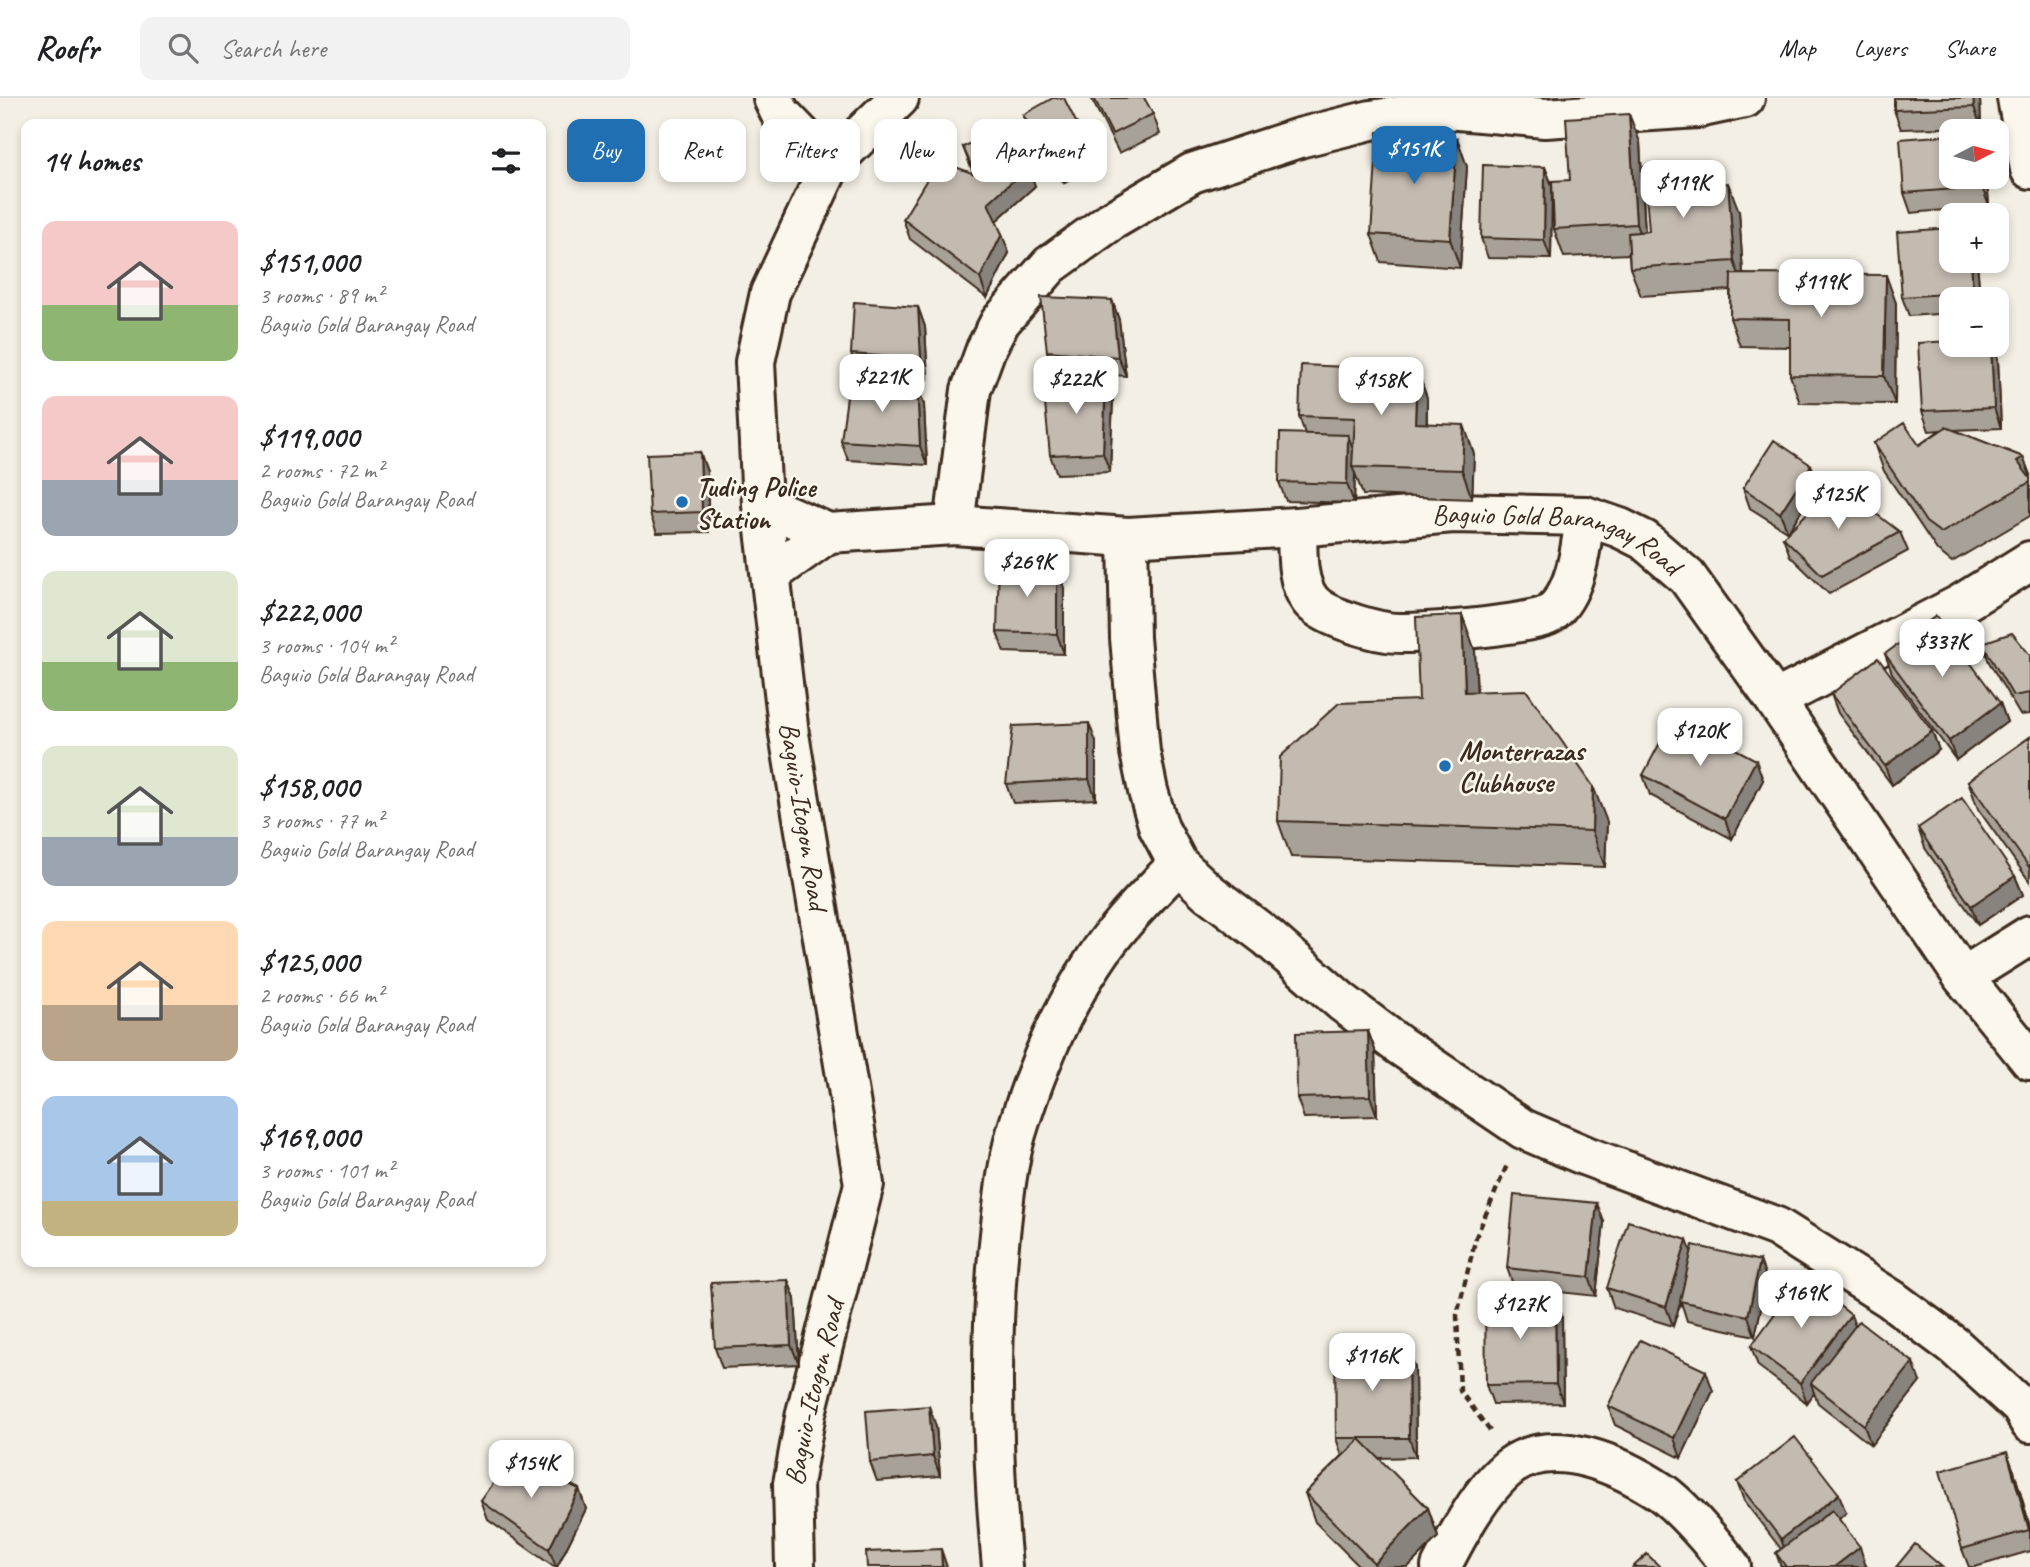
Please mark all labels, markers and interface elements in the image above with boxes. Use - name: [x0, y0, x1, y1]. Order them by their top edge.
- search box: [140, 17, 630, 80]
- text: Roofr: [35, 27, 98, 69]
- icon: search: [164, 29, 202, 67]
- text: Search here: [220, 32, 326, 65]
- text: Map: [1779, 33, 1816, 63]
- text: Layers: [1854, 33, 1907, 63]
- text: Share: [1945, 33, 1995, 63]
- chip: Buy: [567, 119, 645, 182]
- chip: Rent: [659, 119, 746, 182]
- chip: Filters: [760, 119, 860, 182]
- chip: New: [874, 119, 957, 182]
- chip: Apartment: [971, 119, 1107, 182]
- north arrow: [1939, 119, 2009, 189]
- map controls: [1939, 119, 2009, 357]
- pin: $151K: [1365, 126, 1463, 186]
- text: $151K: [1388, 134, 1440, 163]
- text: 14 homes: [42, 142, 140, 180]
- icon: filters: [487, 142, 525, 180]
- pin: $119K: [1634, 160, 1732, 220]
- text: $119K: [1657, 168, 1709, 197]
- button: +: [1939, 203, 2009, 273]
- text: $151,000: [259, 243, 359, 281]
- icon: home: [98, 249, 182, 333]
- pin: $119K: [1772, 260, 1870, 319]
- text: $119K: [1795, 267, 1847, 296]
- text: 3 rooms · 89 m²: [259, 281, 383, 310]
- button: −: [1939, 287, 2009, 357]
- text: Baguio Gold Barangay Road: [259, 310, 474, 339]
- pin: $221K: [833, 354, 931, 414]
- pin: $222K: [1027, 356, 1125, 416]
- pin: $158K: [1332, 358, 1430, 417]
- text: $221K: [855, 362, 909, 391]
- text: $222K: [1049, 364, 1103, 393]
- text: $158K: [1355, 365, 1407, 394]
- text: $119,000: [259, 418, 359, 456]
- icon: home: [98, 424, 182, 508]
- text: 2 rooms · 72 m²: [259, 456, 383, 485]
- place label: Tuding Police Station: [696, 469, 818, 536]
- pin: $125K: [1789, 472, 1887, 531]
- text: $125K: [1812, 479, 1864, 508]
- text: Baguio Gold Barangay Road: [259, 485, 474, 514]
- marker: Tuding Police Station: [674, 494, 690, 510]
- street label: Baguio Gold Barangay Road: [1430, 495, 1692, 585]
- pin: $269K: [978, 540, 1076, 599]
- text: $269K: [1000, 547, 1054, 576]
- text: $222,000: [259, 593, 359, 631]
- icon: home: [98, 599, 182, 683]
- pin: $337K: [1893, 620, 1991, 679]
- text: $337K: [1916, 627, 1969, 656]
- text: 3 rooms · 104 m²: [259, 631, 394, 660]
- text: Baguio Gold Barangay Road: [259, 660, 474, 689]
- pin: $120K: [1651, 708, 1749, 768]
- text: $120K: [1673, 716, 1727, 745]
- street label: Baguio-Itogon Road: [772, 720, 837, 916]
- place label: Monterrazas Clubhouse: [1459, 733, 1587, 800]
- marker: Monterrazas Clubhouse: [1437, 758, 1453, 774]
- text: $158,000: [259, 768, 359, 806]
- icon: home: [98, 774, 182, 858]
- text: 3 rooms · 77 m²: [259, 806, 383, 835]
- text: Baguio Gold Barangay Road: [259, 835, 474, 864]
- text: $125,000: [259, 943, 359, 981]
- icon: home: [98, 949, 182, 1033]
- text: 2 rooms · 66 m²: [259, 981, 383, 1010]
- text: Baguio Gold Barangay Road: [259, 1010, 474, 1039]
- text: $169,000: [259, 1118, 360, 1156]
- icon: home: [98, 1124, 182, 1208]
- text: 3 rooms · 101 m²: [259, 1156, 394, 1185]
- text: Baguio Gold Barangay Road: [259, 1185, 474, 1214]
- pin: $169K: [1752, 1270, 1850, 1330]
- text: $169K: [1774, 1278, 1828, 1307]
- pin: $127K: [1471, 1282, 1569, 1341]
- text: $127K: [1494, 1289, 1547, 1318]
- street label: Baguio-Itogon Road: [776, 1292, 853, 1488]
- pin: $116K: [1323, 1334, 1421, 1393]
- text: $116K: [1345, 1341, 1399, 1370]
- pin: $154K: [482, 1440, 580, 1500]
- text: $154K: [505, 1448, 557, 1477]

